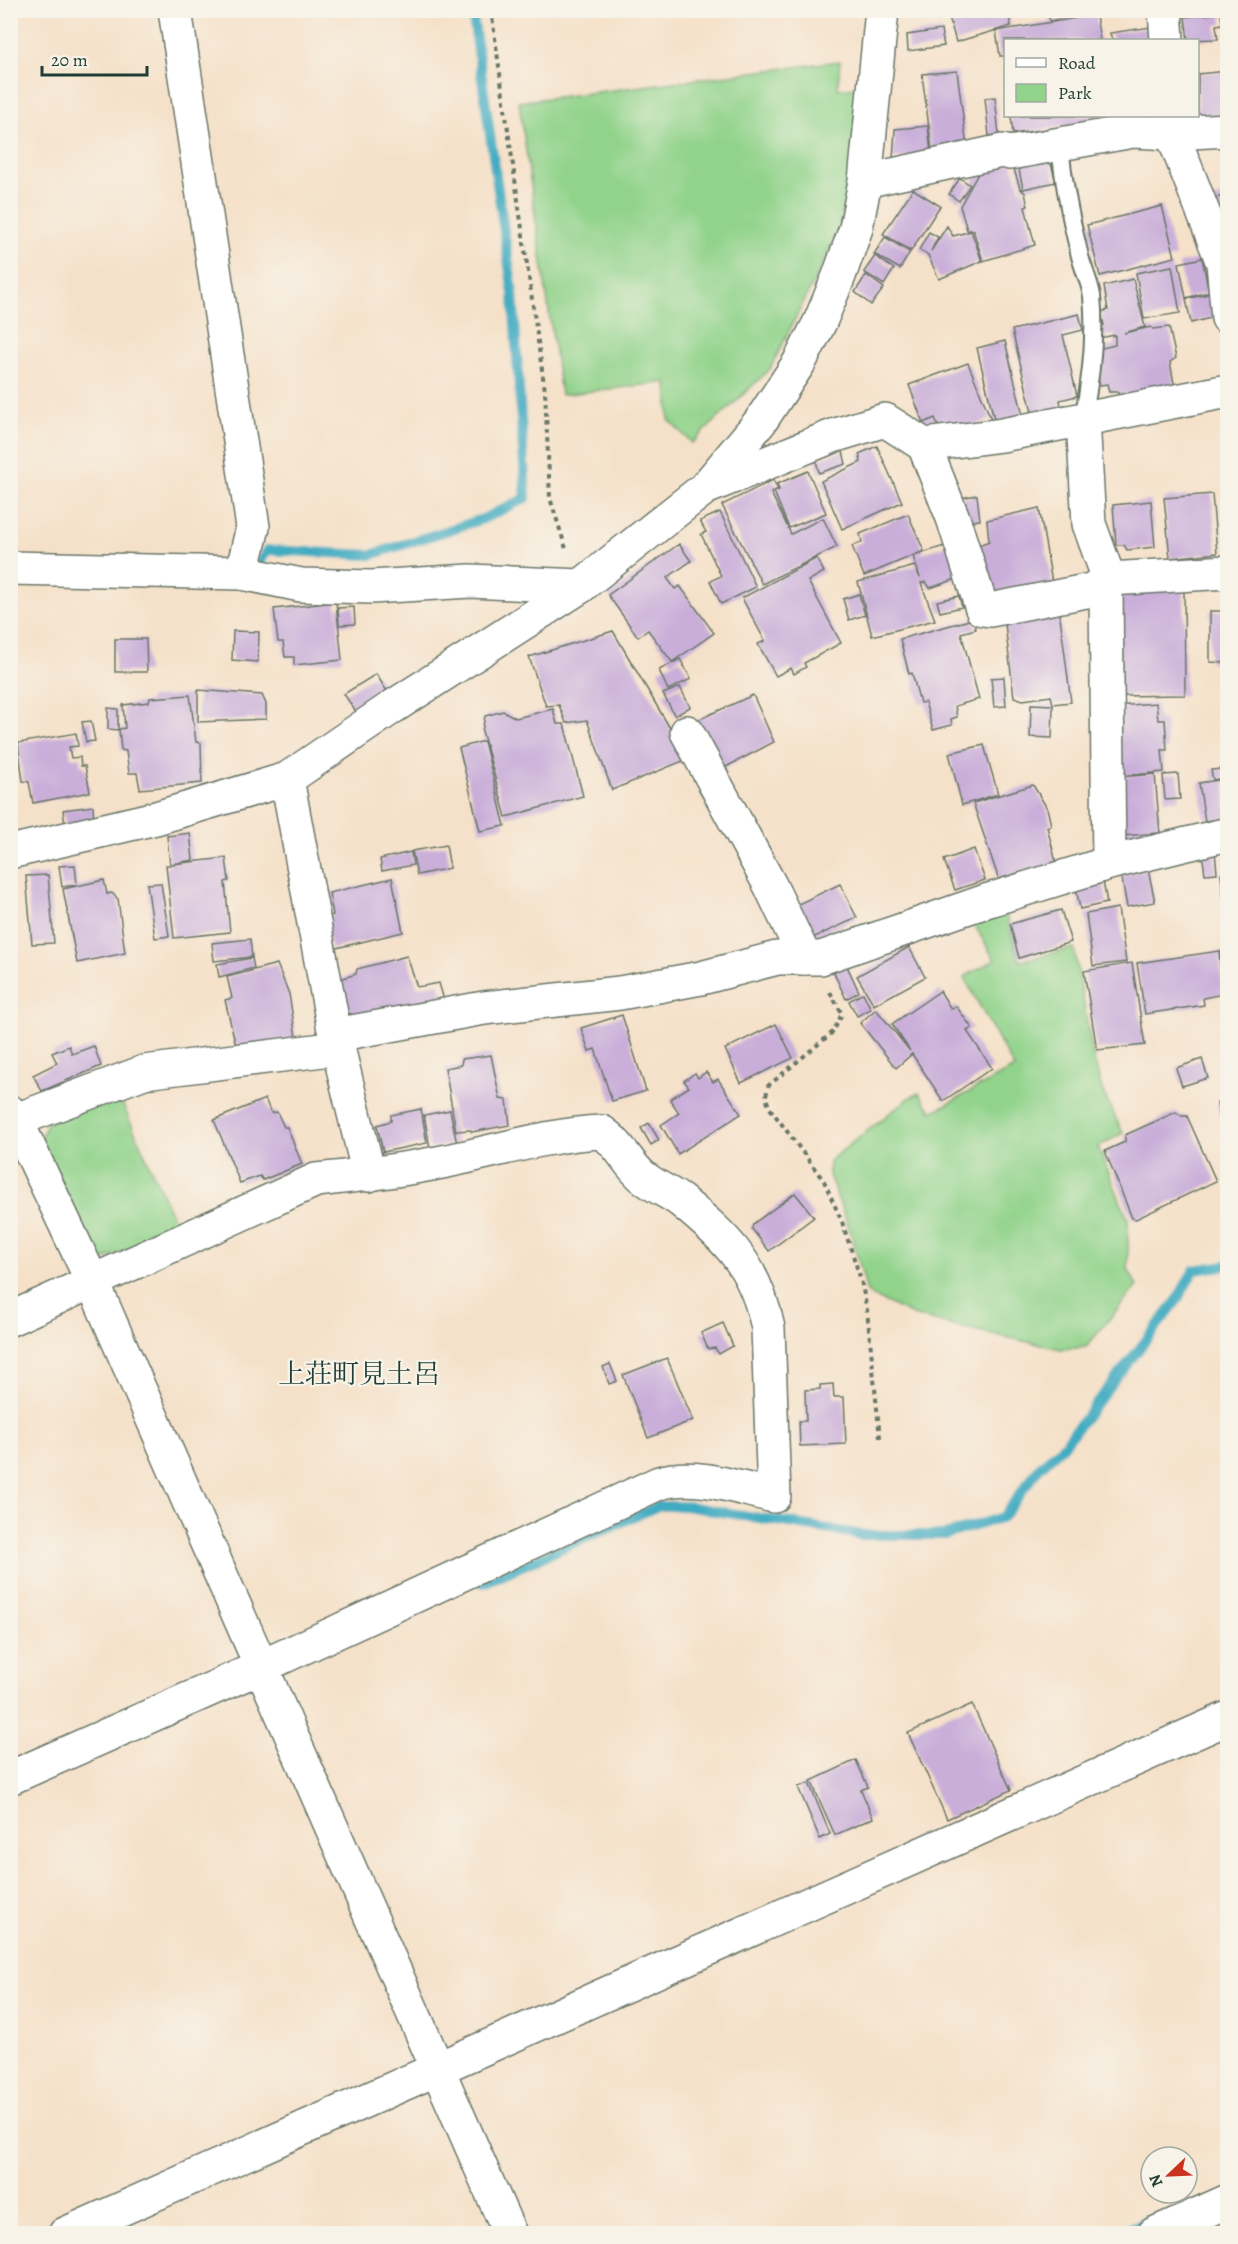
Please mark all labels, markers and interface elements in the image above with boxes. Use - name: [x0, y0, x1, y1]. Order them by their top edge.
- scale bar: [42, 39, 147, 77]
- legend: [1004, 39, 1199, 117]
- text: 20 m: [51, 48, 88, 72]
- text: Road: [1058, 51, 1096, 75]
- text: Park: [1058, 81, 1092, 105]
- district label: 上荘町見土呂: [278, 1356, 440, 1392]
- north arrow: [1139, 2145, 1199, 2205]
- text: N: [1144, 2170, 1169, 2190]

